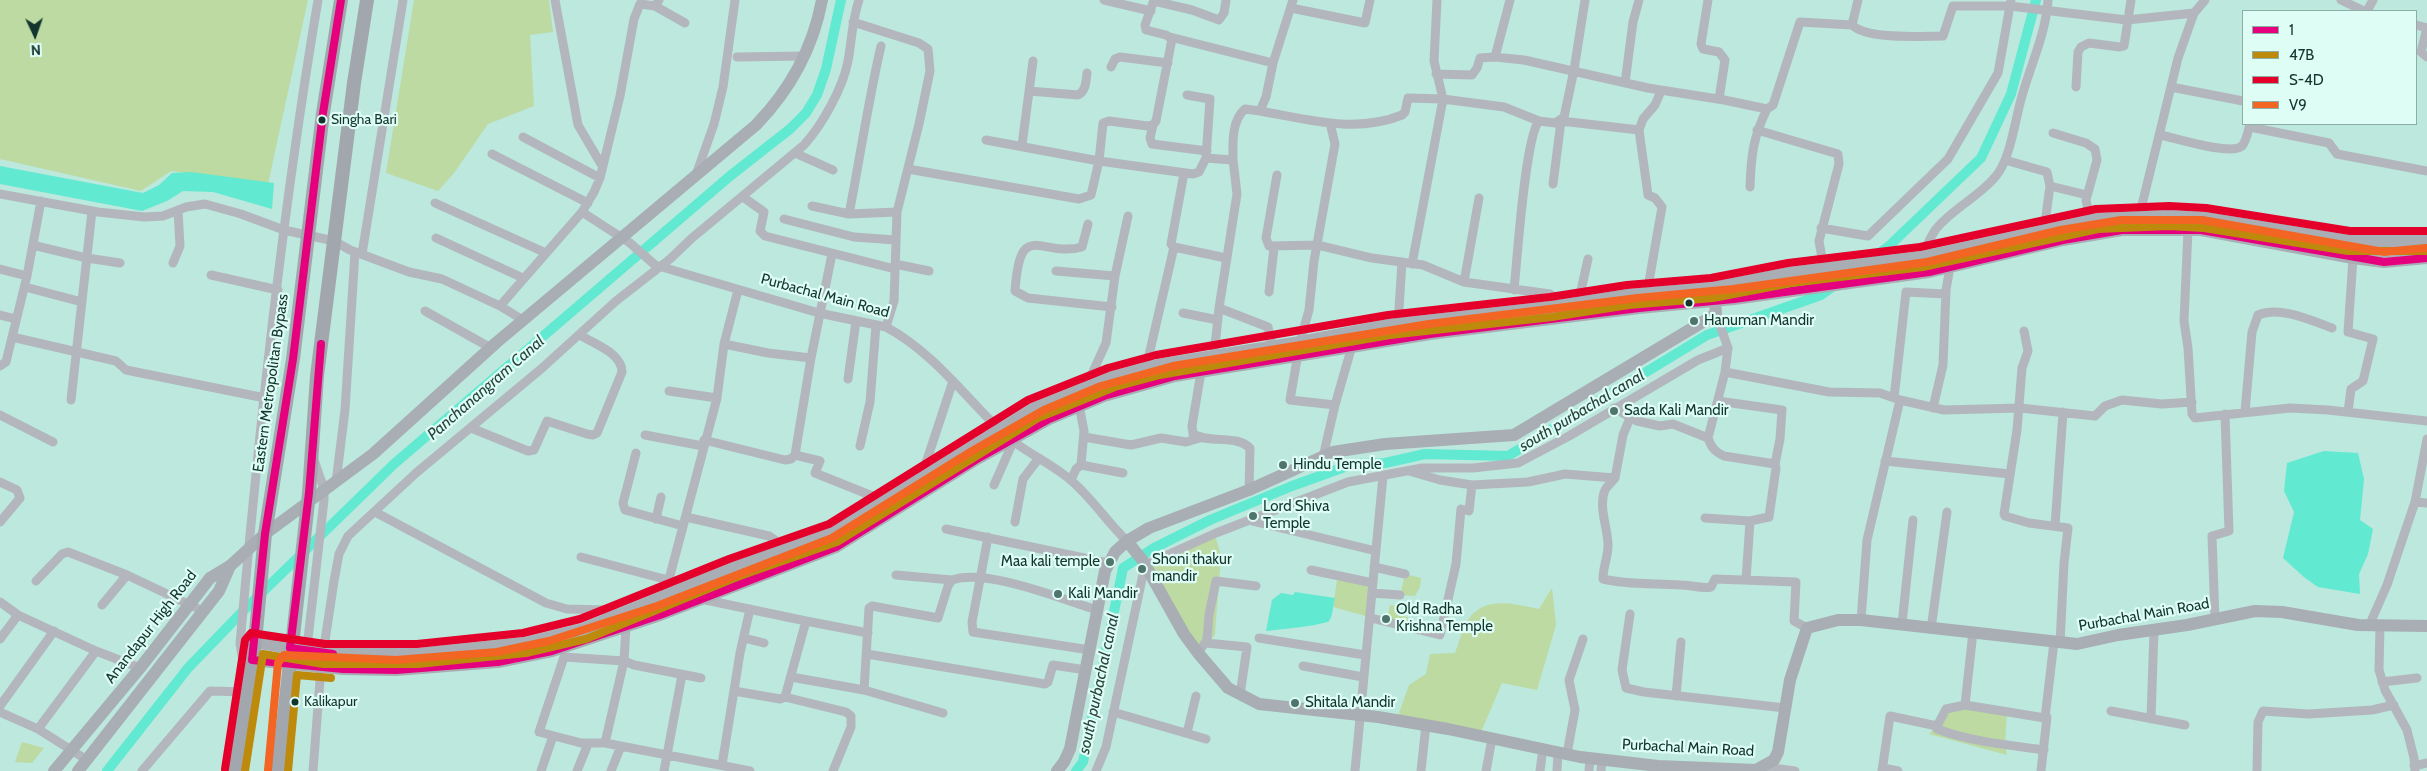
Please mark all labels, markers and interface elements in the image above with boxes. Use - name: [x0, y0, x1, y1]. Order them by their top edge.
- north arrow: [10, 10, 60, 60]
- legend: [2242, 10, 2417, 125]
- text: 1: [2289, 21, 2294, 39]
- text: N: [30, 41, 41, 59]
- text: 47B: [2289, 46, 2314, 64]
- text: S-4D: [2289, 71, 2324, 89]
- text: V9: [2289, 96, 2307, 114]
- place label: Singha Bari: [331, 112, 397, 128]
- marker: Singha Bari: [317, 115, 327, 125]
- street label: Purbachal Main Road: [759, 270, 891, 322]
- street label: Eastern Metropolitan Bypass: [250, 293, 292, 473]
- unlabelled marker: [1684, 298, 1694, 308]
- place label: Hanuman Mandir: [1704, 312, 1814, 330]
- marker: Hanuman Mandir: [1688, 315, 1700, 327]
- water label: Panchanangram Canal: [423, 332, 549, 444]
- water label: south purbachal canal: [1516, 366, 1648, 456]
- place label: Sada Kali Mandir: [1624, 402, 1729, 420]
- marker: Sada Kali Mandir: [1608, 405, 1620, 417]
- place label: Hindu Temple: [1293, 456, 1382, 474]
- marker: Hindu Temple: [1277, 459, 1289, 471]
- place label: Lord Shiva Temple: [1263, 498, 1329, 533]
- marker: Lord Shiva Temple: [1247, 510, 1259, 522]
- place label: Shoni thakur mandir: [1152, 551, 1232, 586]
- place label: Maa kali temple: [1001, 553, 1100, 571]
- marker: Maa kali temple: [1104, 556, 1116, 568]
- marker: Shoni thakur mandir: [1136, 563, 1148, 575]
- street label: Anandapur High Road: [101, 567, 201, 687]
- place label: Kali Mandir: [1068, 585, 1138, 603]
- marker: Kali Mandir: [1052, 588, 1064, 600]
- street label: Purbachal Main Road: [2077, 595, 2211, 635]
- place label: Old Radha Krishna Temple: [1396, 601, 1493, 636]
- water label: south purbachal canal: [1075, 612, 1123, 756]
- marker: Old Radha Krishna Temple: [1380, 613, 1392, 625]
- place label: Kalikapur: [304, 694, 357, 710]
- place label: Shitala Mandir: [1305, 694, 1395, 712]
- marker: Kalikapur: [290, 697, 300, 707]
- marker: Shitala Mandir: [1289, 697, 1301, 709]
- street label: Purbachal Main Road: [1621, 736, 1755, 760]

